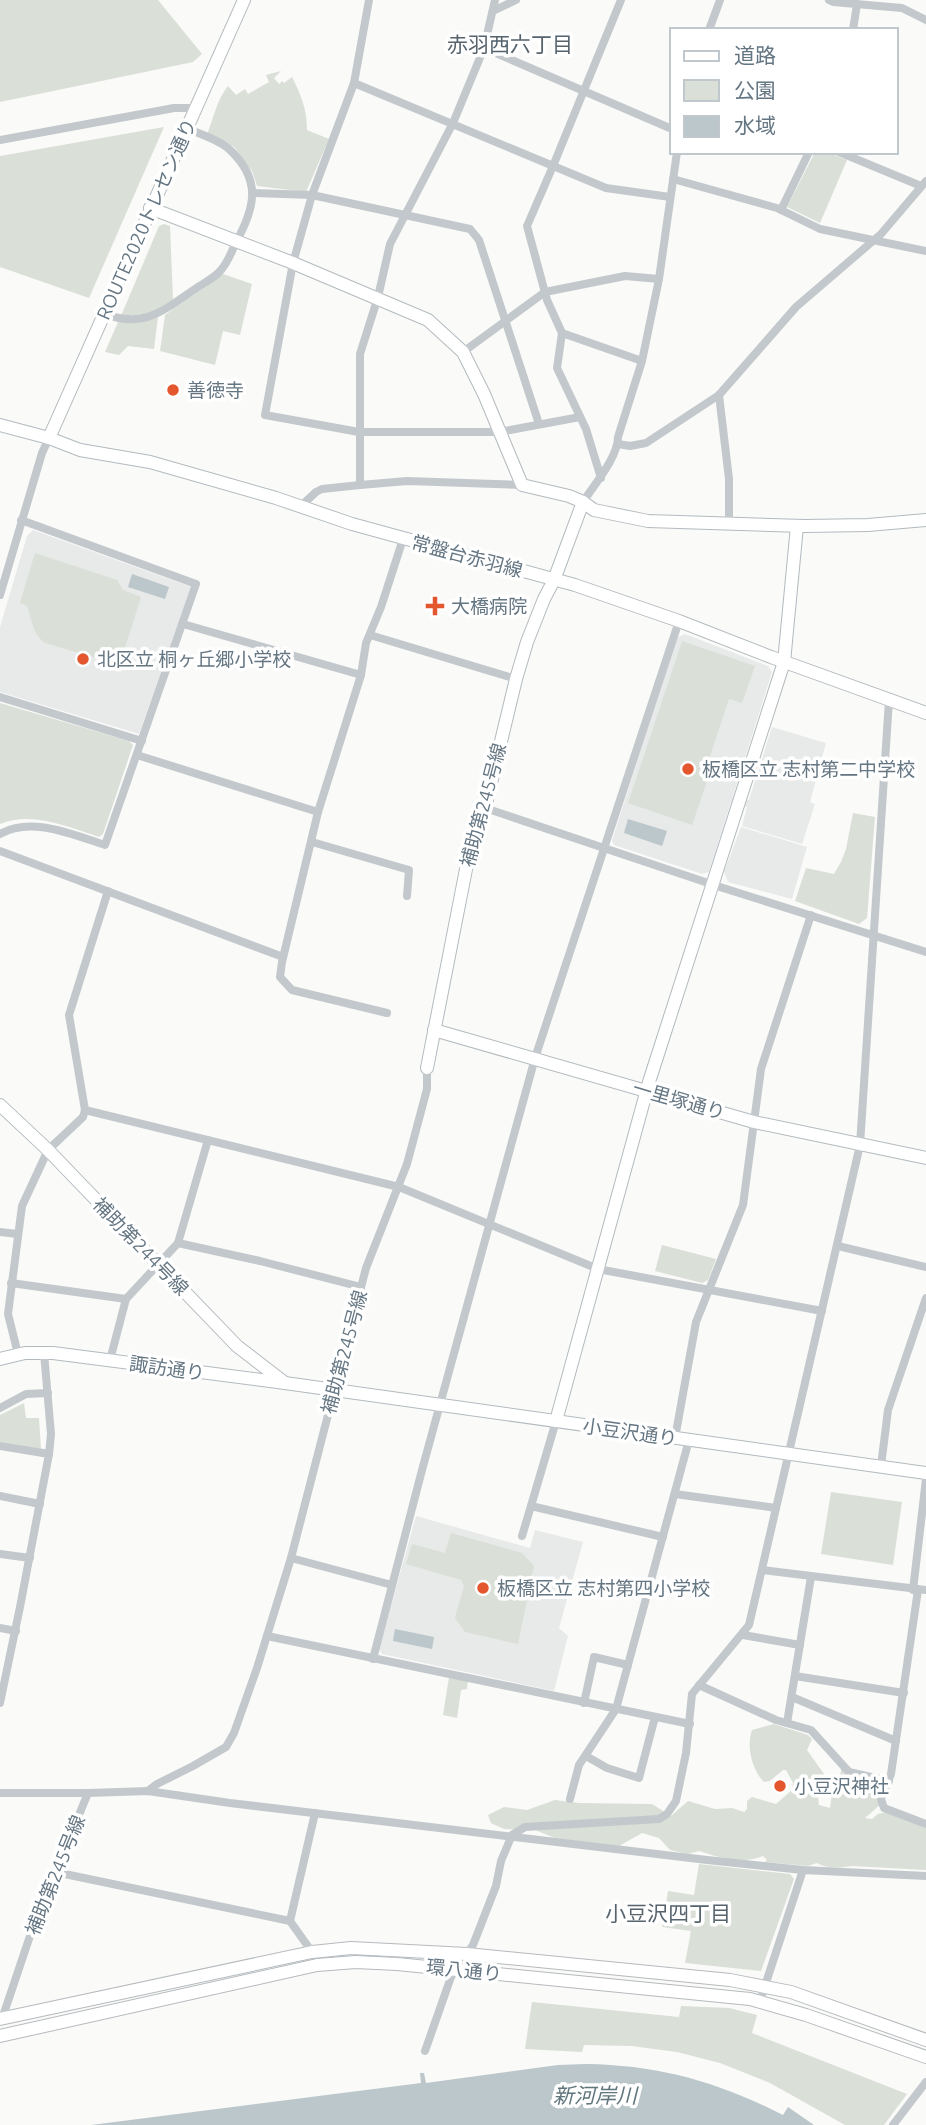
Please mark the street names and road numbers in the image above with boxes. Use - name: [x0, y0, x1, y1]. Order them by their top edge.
- street label: ROUTE2020トレセン通り: [92, 115, 200, 323]
- street label: 常盤台赤羽線: [409, 531, 525, 581]
- street label: 補助第245号線: [456, 741, 510, 869]
- street label: 一里塚通り: [630, 1076, 728, 1124]
- street label: 補助第244号線: [89, 1193, 193, 1299]
- street label: 補助第245号線: [317, 1288, 371, 1416]
- street label: 諏訪通り: [128, 1352, 206, 1384]
- street label: 小豆沢通り: [581, 1414, 679, 1450]
- street label: 補助第245号線: [21, 1812, 89, 1938]
- street label: 環八通り: [425, 1955, 503, 1985]

